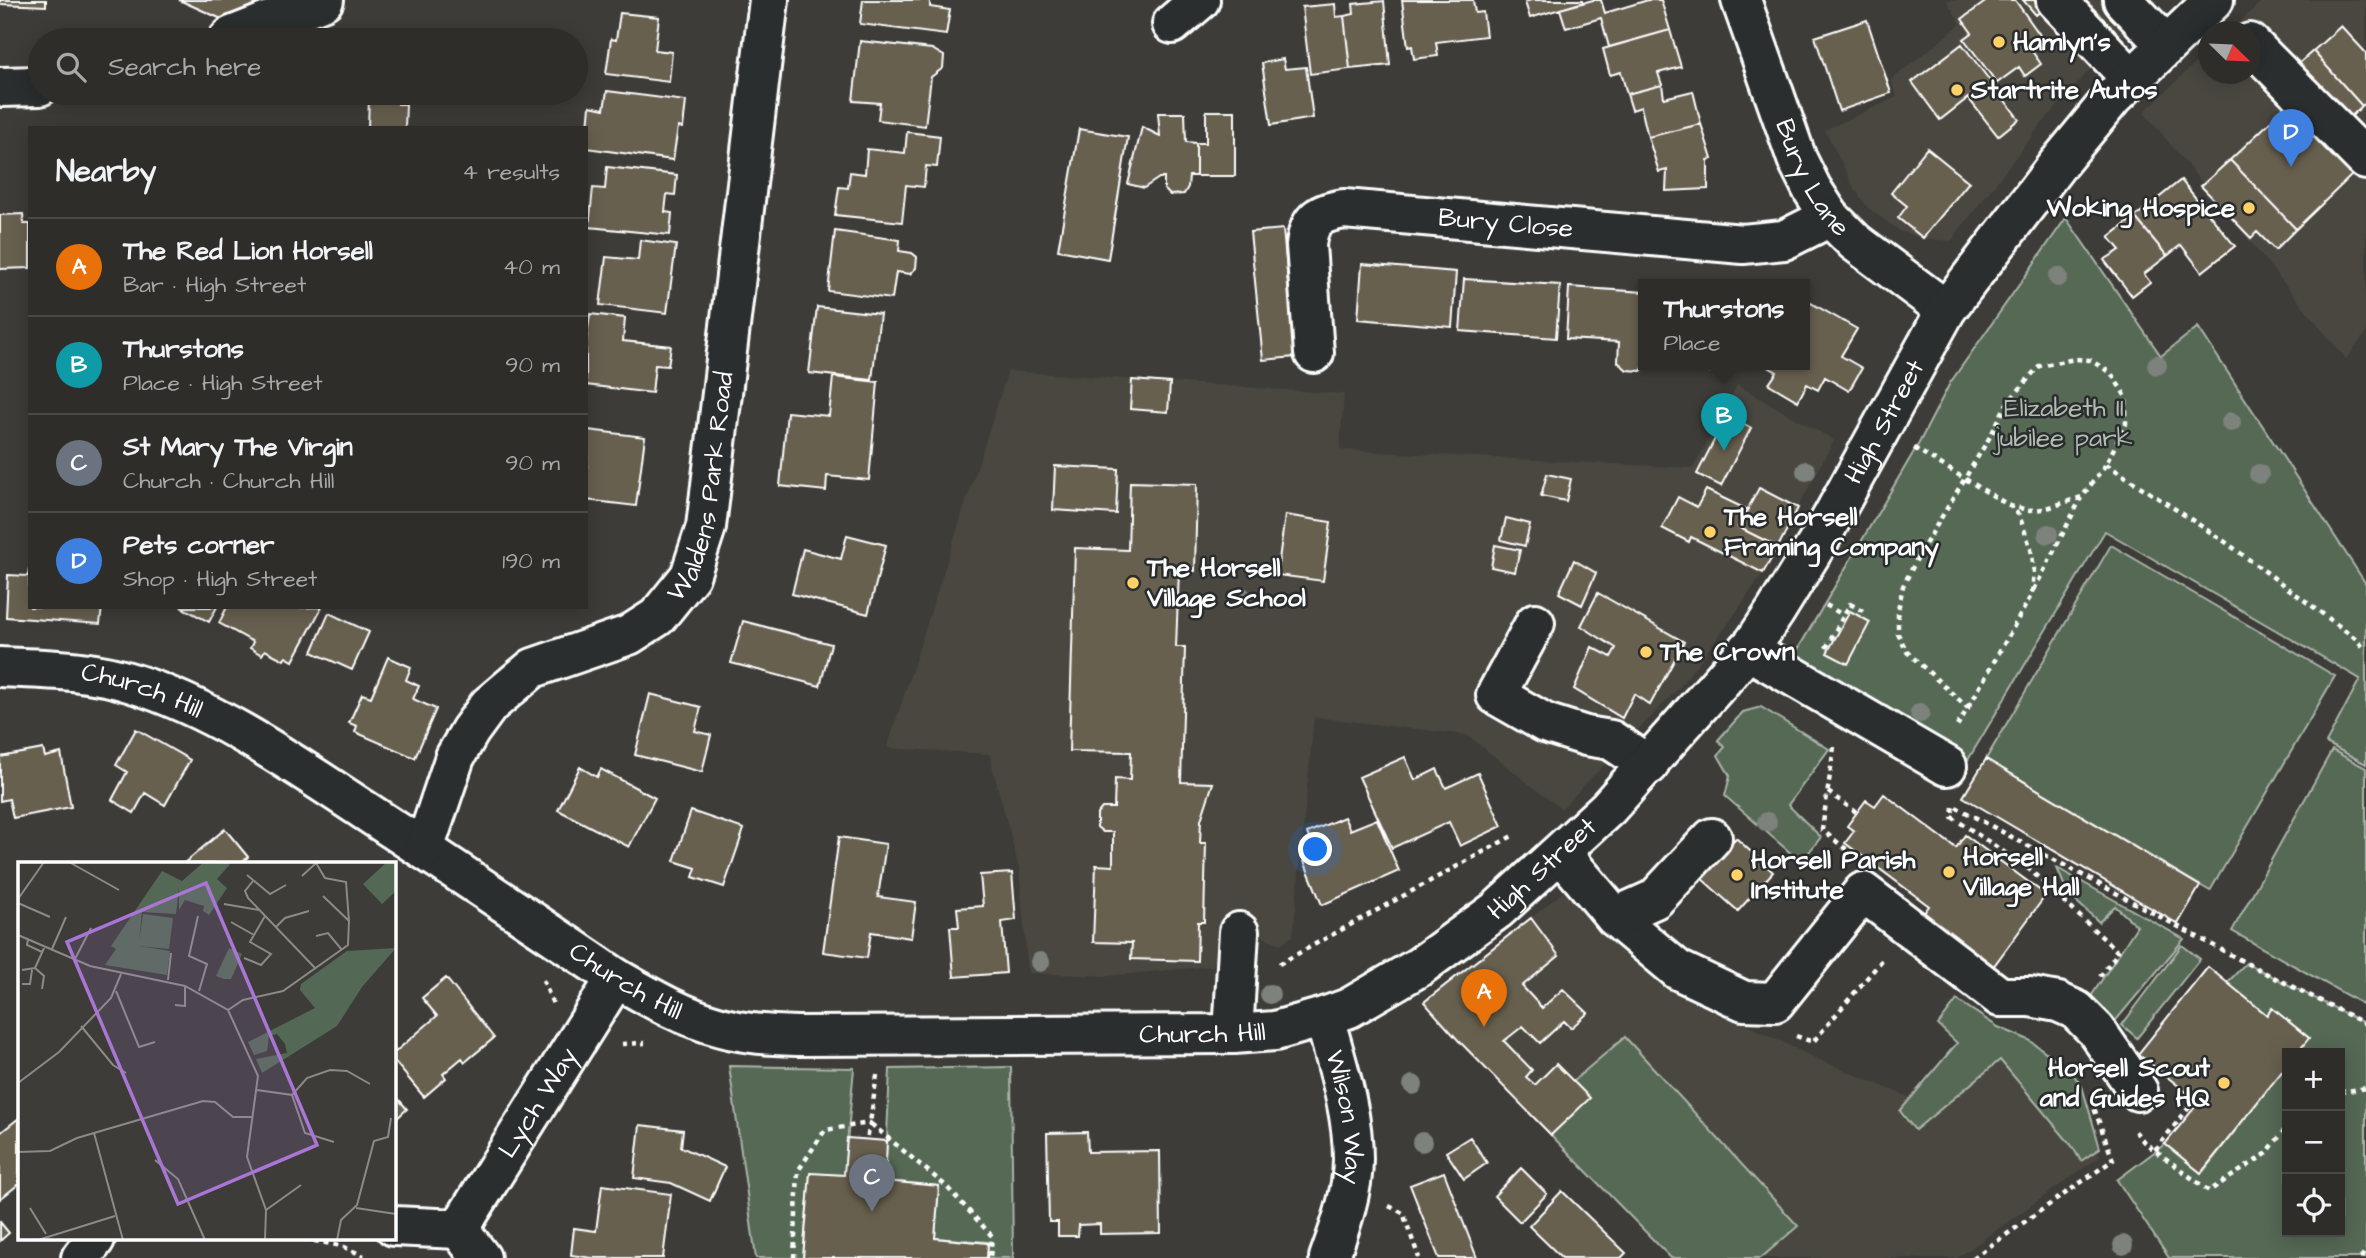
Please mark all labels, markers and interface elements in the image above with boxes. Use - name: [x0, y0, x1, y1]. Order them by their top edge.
- north arrow: [2198, 21, 2261, 84]
- place label: Hamlyn's: [2013, 24, 2111, 63]
- search box: [28, 28, 588, 105]
- marker: Hamlyn's: [1991, 34, 2007, 50]
- icon: search: [52, 48, 90, 86]
- text: Search here: [108, 49, 261, 85]
- place label: Startrite Autos: [1970, 72, 2158, 108]
- marker: Startrite Autos: [1949, 82, 1965, 98]
- pin: D: [2268, 109, 2314, 167]
- street label: Bury Lane: [1766, 114, 1858, 245]
- text: Nearby: [56, 151, 156, 193]
- text: 4 results: [462, 156, 560, 188]
- place label: Woking Hospice: [2046, 190, 2235, 229]
- street label: Bury Close: [1437, 199, 1575, 247]
- marker: Woking Hospice: [2241, 200, 2257, 216]
- text: The Red Lion Horsell: [123, 233, 373, 269]
- text: A: [72, 251, 86, 283]
- text: 40 m: [503, 251, 560, 283]
- text: Bar · High Street: [123, 269, 306, 301]
- popup: [1638, 279, 1810, 370]
- text: Thurstons: [1664, 291, 1784, 327]
- text: Place: [1664, 327, 1721, 359]
- text: Thurstons: [123, 331, 244, 367]
- text: B: [71, 349, 87, 381]
- text: 90 m: [505, 349, 560, 381]
- street label: High Street: [1836, 353, 1933, 490]
- text: Place · High Street: [123, 367, 322, 399]
- street label: Waldens Park Road: [658, 370, 742, 609]
- park label: Elizabeth II jubilee park: [1992, 390, 2133, 456]
- pin: B: [1701, 393, 1747, 451]
- text: St Mary The Virgin: [123, 429, 353, 465]
- text: C: [71, 447, 87, 479]
- text: 90 m: [505, 447, 560, 479]
- text: Church · Church Hill: [123, 465, 334, 497]
- place label: The Horsell Framing Company: [1723, 499, 1940, 568]
- marker: The Horsell Framing Company: [1702, 524, 1718, 540]
- text: Pets corner: [123, 527, 274, 563]
- text: D: [72, 545, 86, 577]
- text: 190 m: [502, 545, 560, 577]
- place label: The Horsell Village School: [1146, 550, 1306, 619]
- text: Shop · High Street: [123, 563, 317, 595]
- marker: The Horsell Village School: [1125, 575, 1141, 591]
- place label: The Crown: [1659, 634, 1795, 670]
- marker: The Crown: [1638, 644, 1654, 660]
- street label: Church Hill: [79, 654, 209, 727]
- street label: High Street: [1479, 809, 1605, 928]
- your location: [1298, 832, 1332, 866]
- place label: Horsell Village Hall: [1962, 839, 2080, 908]
- place label: Horsell Parish Institute: [1751, 842, 1917, 908]
- inset map: [18, 862, 396, 1240]
- marker: Horsell Village Hall: [1941, 864, 1957, 880]
- marker: Horsell Parish Institute: [1729, 867, 1745, 883]
- street label: Church Hill: [562, 933, 688, 1029]
- pin: A: [1461, 969, 1507, 1027]
- street label: Church Hill: [1139, 1014, 1267, 1052]
- street label: Lych Way: [490, 1041, 588, 1165]
- street label: Wilson Way: [1316, 1046, 1371, 1186]
- map controls: [2282, 1048, 2345, 1237]
- button: +: [2282, 1048, 2345, 1111]
- place label: Horsell Scout and Guides HQ: [2039, 1050, 2210, 1116]
- marker: Horsell Scout and Guides HQ: [2216, 1075, 2232, 1091]
- button: −: [2282, 1111, 2345, 1174]
- pin: C: [849, 1154, 895, 1212]
- button: locate: [2282, 1174, 2345, 1237]

